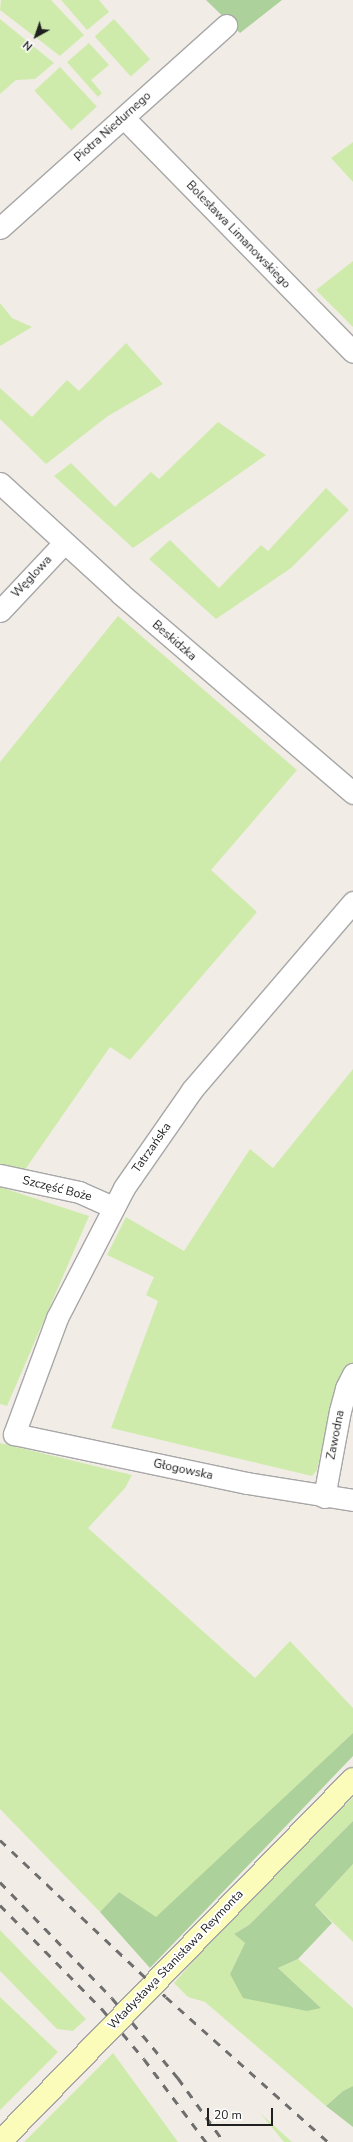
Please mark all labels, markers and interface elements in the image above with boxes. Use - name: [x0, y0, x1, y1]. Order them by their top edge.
- north arrow: [16, 16, 56, 56]
- text: N: [20, 37, 36, 54]
- street label: Piotra Niedurnego: [72, 89, 154, 165]
- street label: Bolesława Limanowskiego: [183, 178, 293, 292]
- street label: Węglowa: [9, 553, 55, 601]
- street label: Beskidzka: [149, 618, 199, 664]
- street label: Tatrzańska: [129, 1120, 175, 1176]
- street label: Szczęść Boże: [21, 1173, 93, 1205]
- street label: Zawodna: [324, 1409, 348, 1461]
- street label: Głogowska: [152, 1457, 214, 1483]
- street label: Władysława Stanisława Reymonta: [105, 1887, 247, 2033]
- scale bar: [209, 2100, 275, 2126]
- text: 20 m: [214, 2107, 242, 2123]

